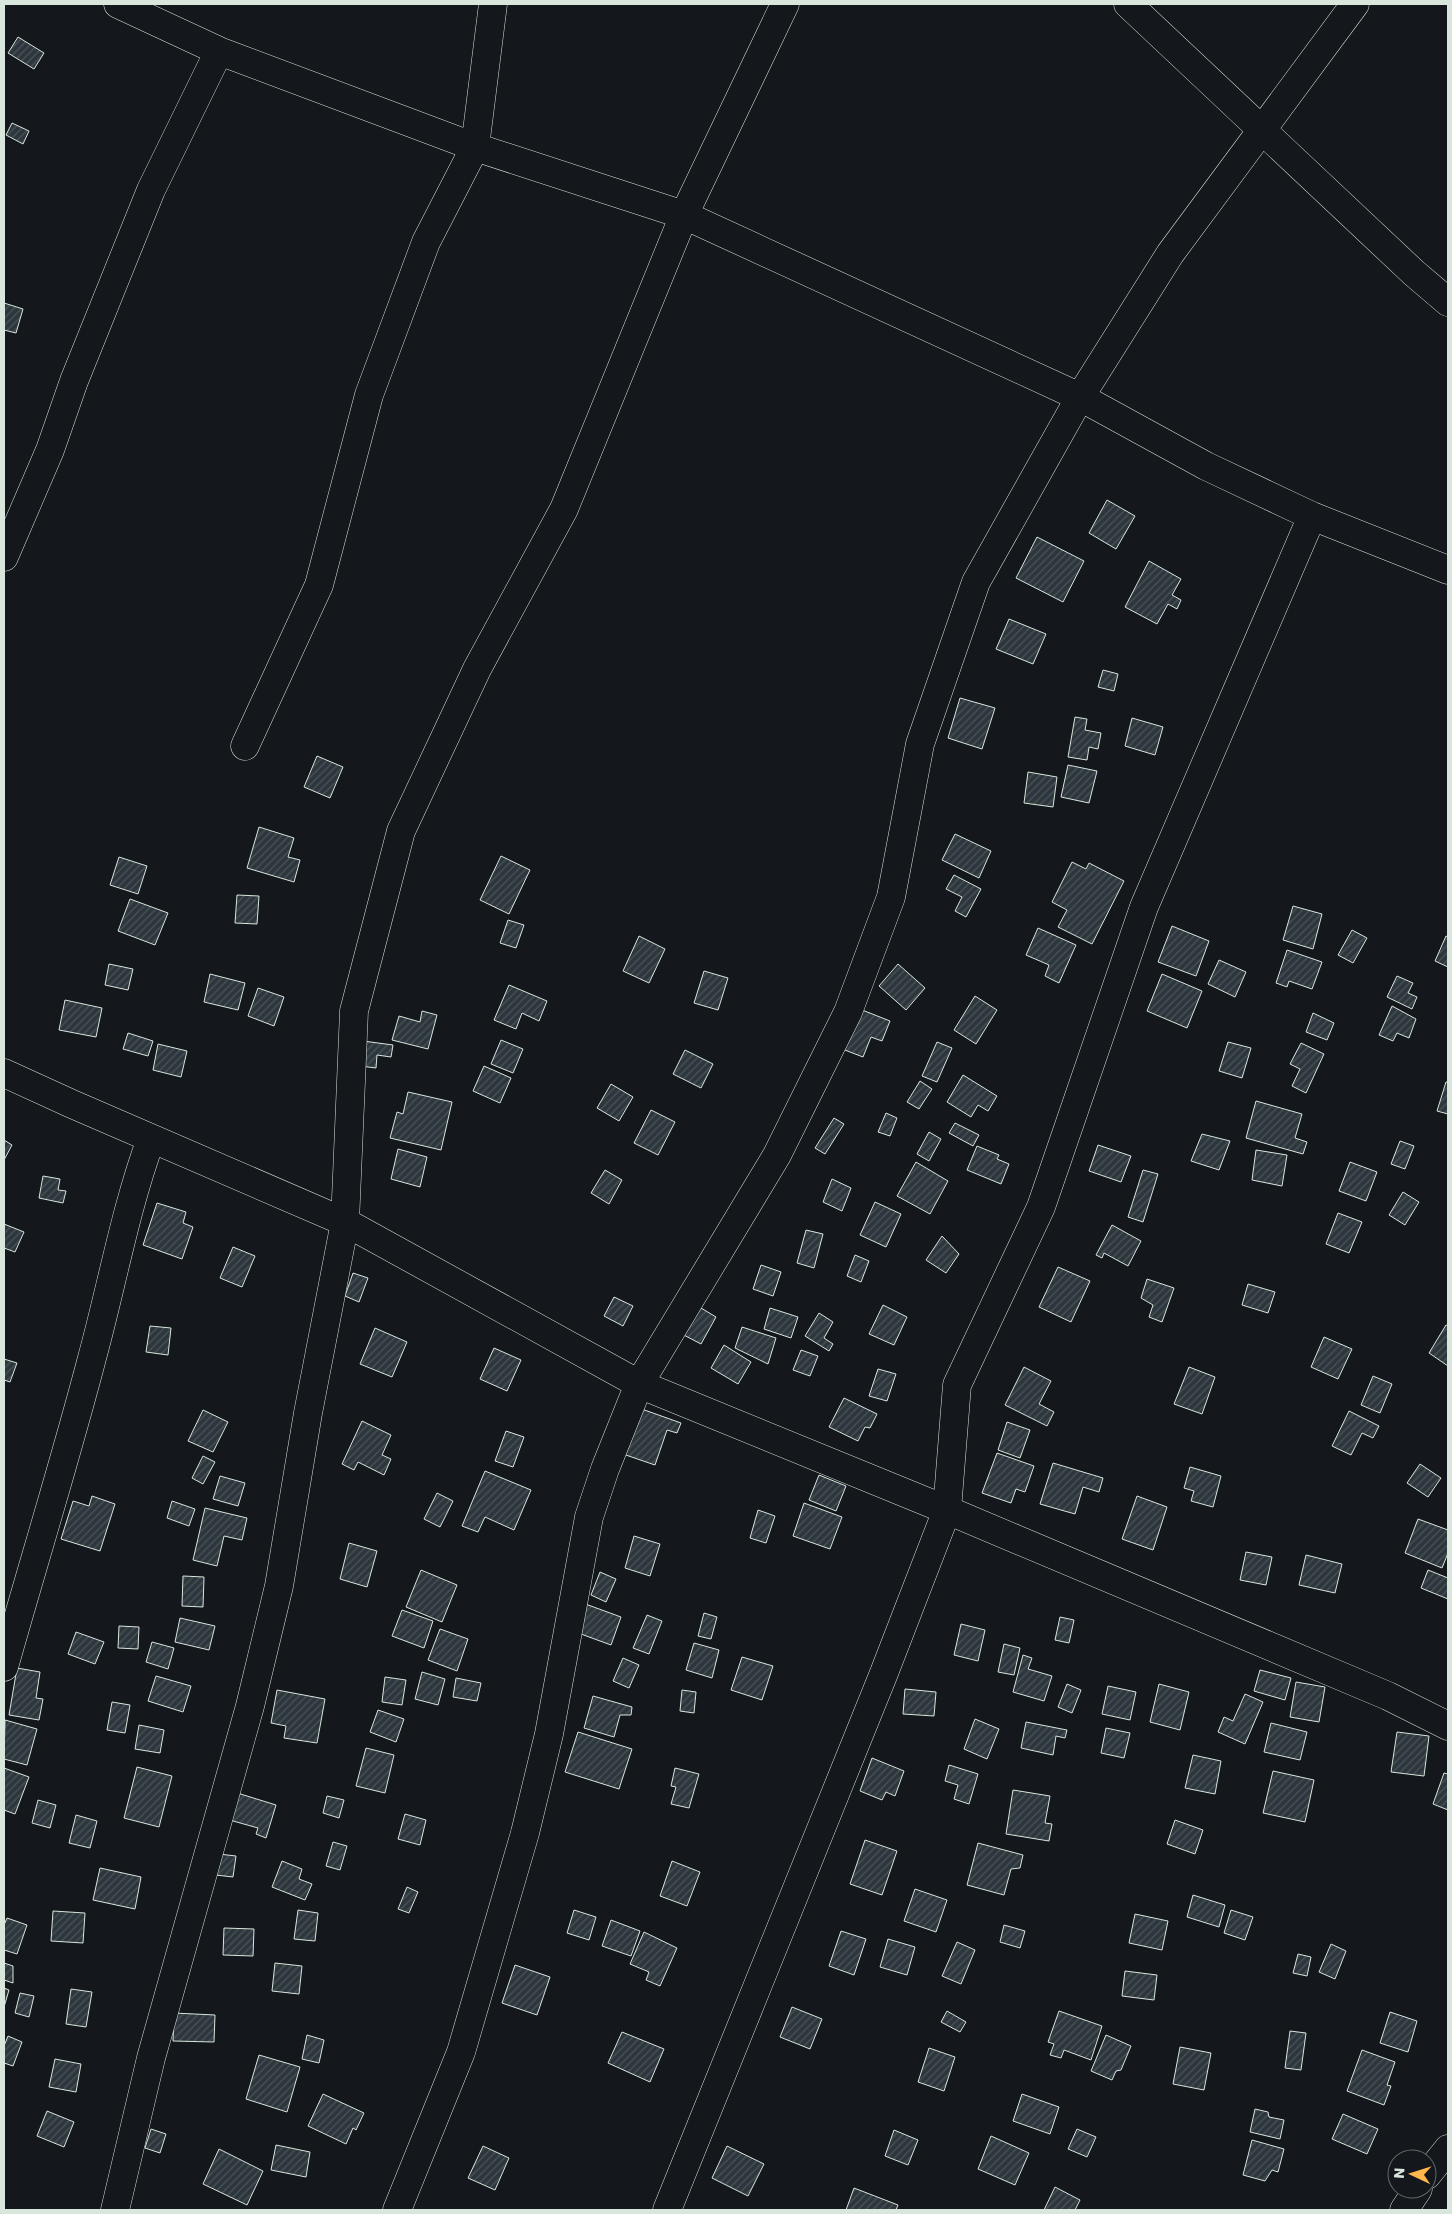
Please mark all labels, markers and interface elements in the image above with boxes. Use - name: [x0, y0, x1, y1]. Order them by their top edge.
- north arrow: [1387, 2149, 1437, 2199]
- text: N: [1389, 2167, 1409, 2179]

